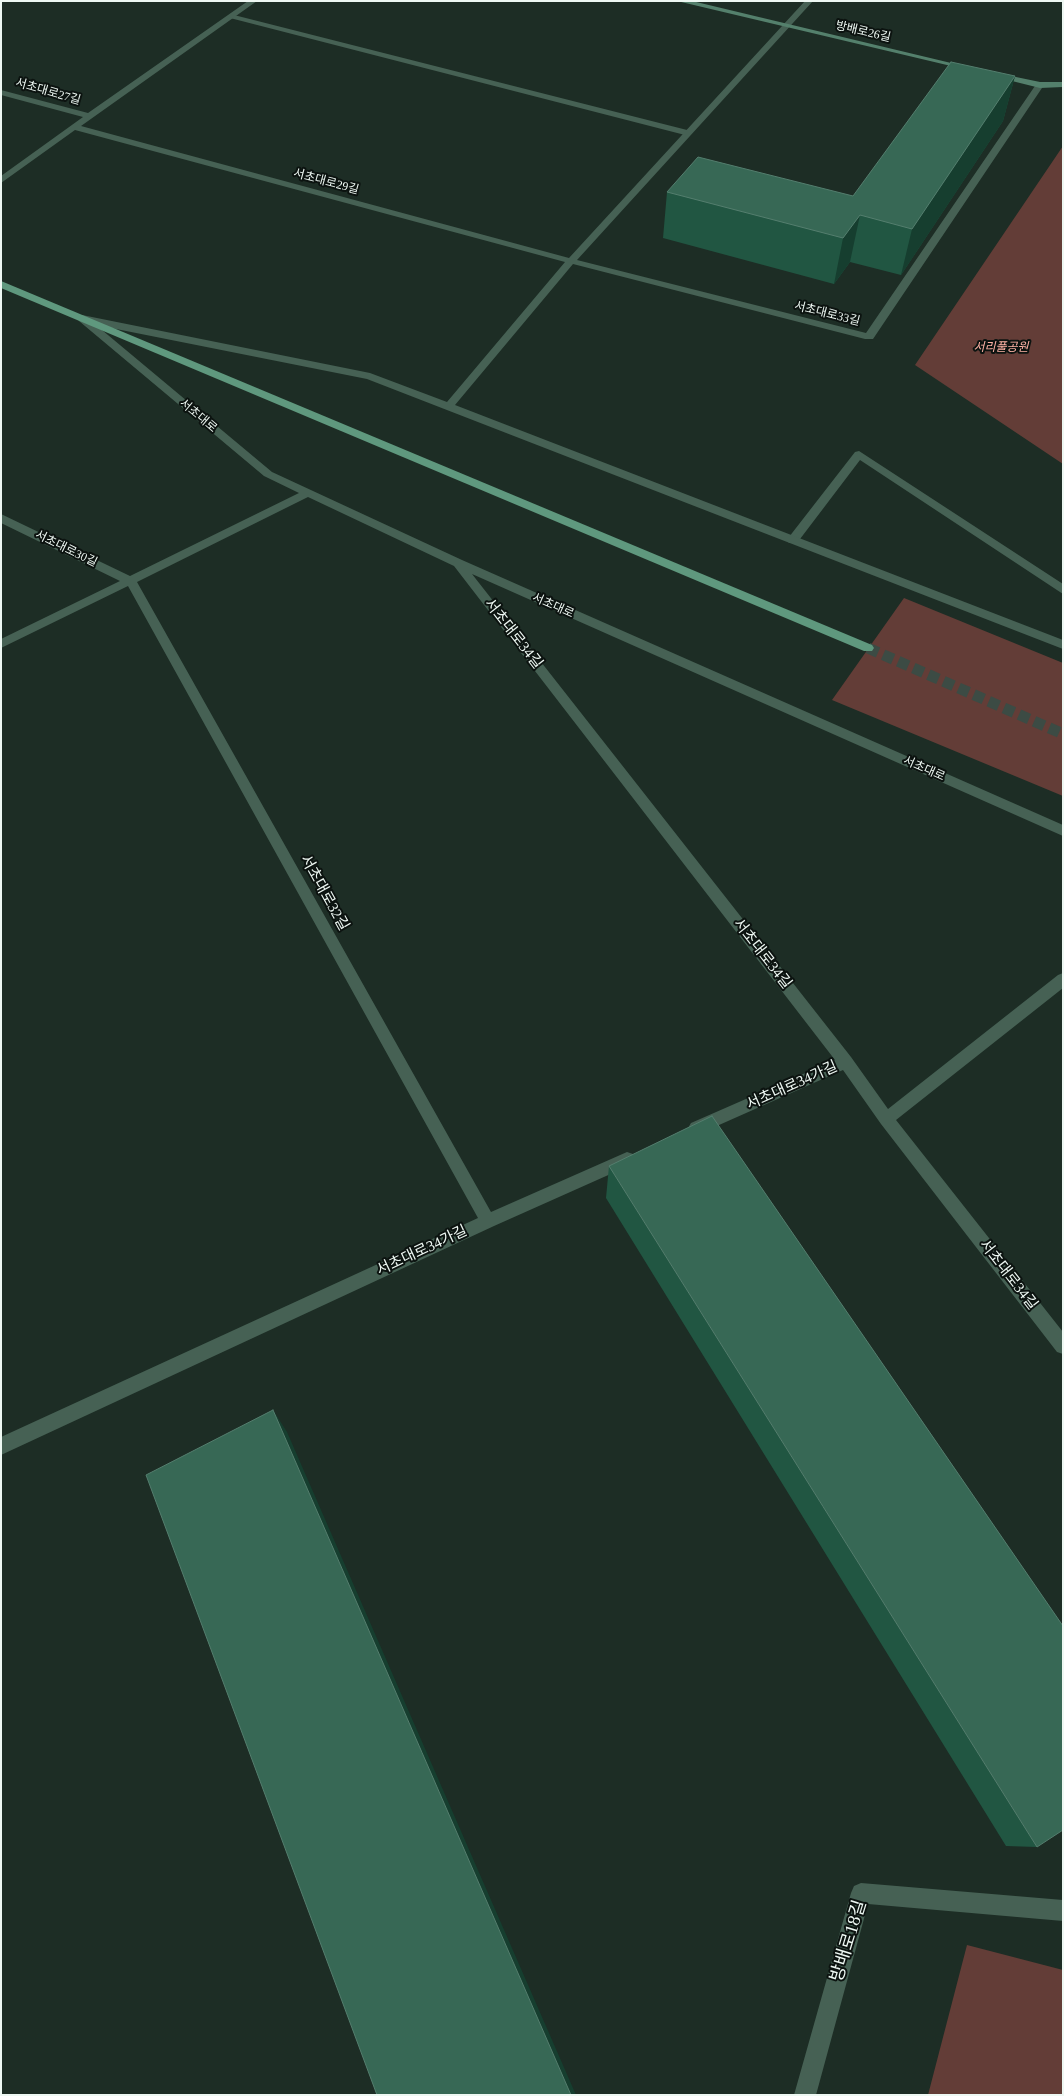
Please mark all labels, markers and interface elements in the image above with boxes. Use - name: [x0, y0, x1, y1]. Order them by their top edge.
- street label: 방배로26길: [834, 19, 892, 45]
- street label: 서초대로27길: [14, 76, 82, 108]
- street label: 서초대로29길: [292, 166, 360, 198]
- street label: 서초대로33길: [793, 299, 861, 329]
- park label: 서리풀공원: [973, 341, 1029, 355]
- street label: 서초대로: [176, 396, 220, 436]
- street label: 서초대로30길: [33, 528, 99, 570]
- street label: 서초대로: [530, 590, 576, 622]
- street label: 서초대로34길: [480, 595, 546, 673]
- street label: 서초대로: [901, 753, 947, 785]
- street label: 서초대로32길: [296, 852, 352, 934]
- street label: 서초대로34길: [729, 915, 795, 993]
- street label: 서초대로34가길: [744, 1058, 840, 1114]
- street label: 서초대로34가길: [374, 1222, 470, 1280]
- street label: 서초대로34길: [975, 1236, 1041, 1314]
- street label: 방배로18길: [826, 1898, 872, 1984]

